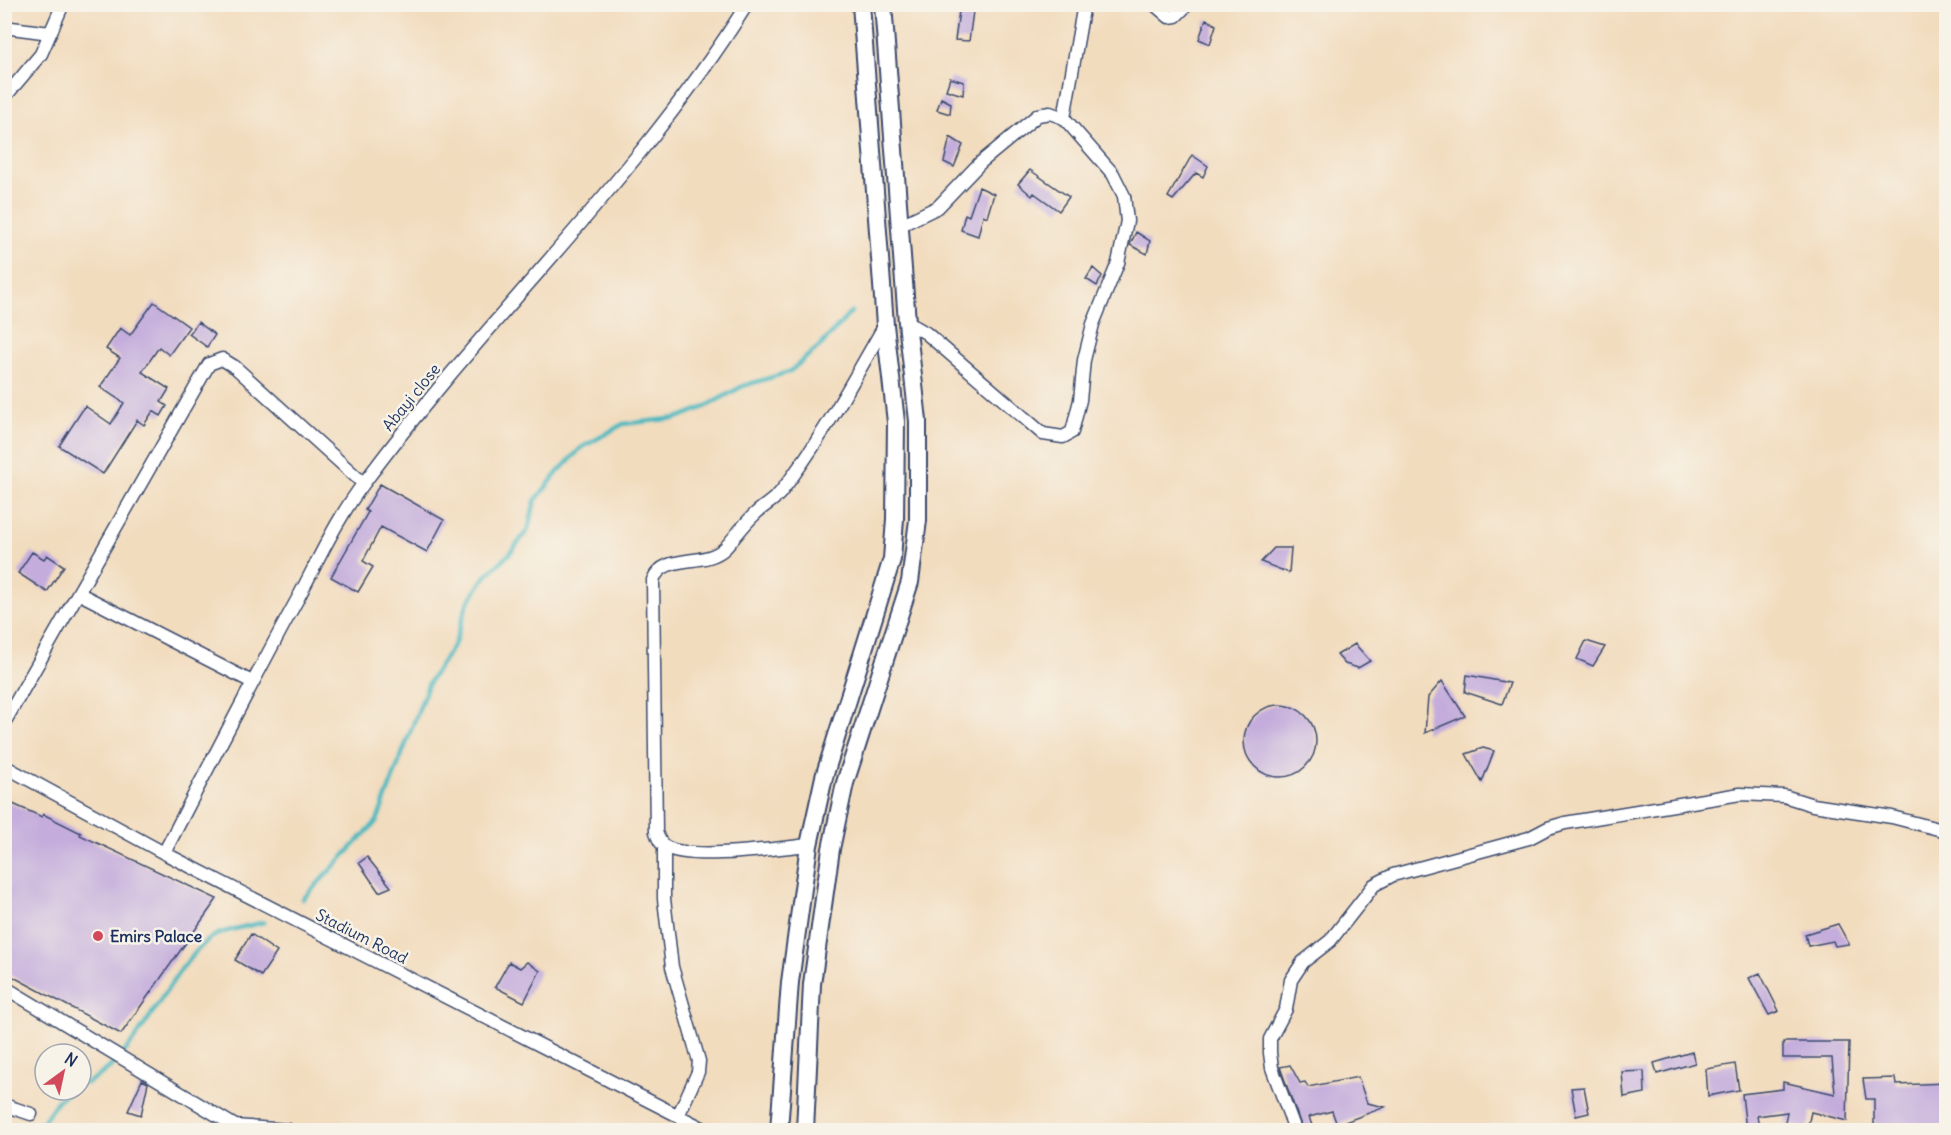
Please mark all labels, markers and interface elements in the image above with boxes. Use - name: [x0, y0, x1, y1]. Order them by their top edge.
- street label: Abayi close: [378, 359, 444, 435]
- street label: Stadium Road: [313, 904, 411, 968]
- place label: Emirs Palace: [110, 926, 202, 946]
- marker: Emirs Palace: [91, 929, 105, 943]
- north arrow: [33, 1042, 93, 1102]
- text: N: [61, 1048, 81, 1071]

